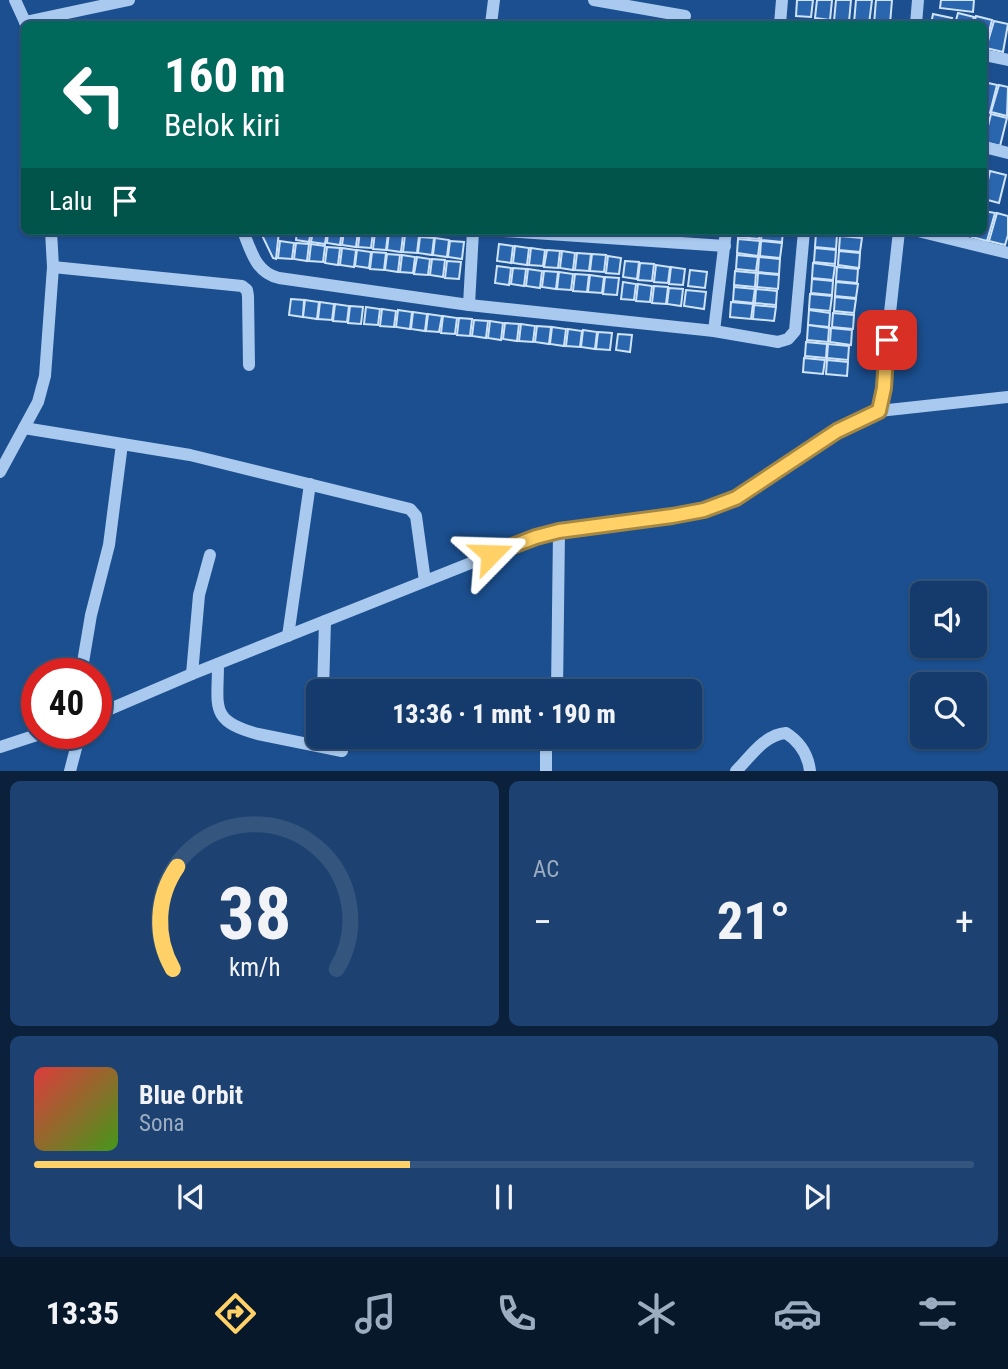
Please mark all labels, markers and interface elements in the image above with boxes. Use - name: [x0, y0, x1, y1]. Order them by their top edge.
- text: 160 m: [164, 47, 286, 104]
- icon: left: [49, 49, 140, 140]
- text: Belok kiri: [164, 106, 281, 144]
- icon: arrive: [106, 182, 144, 220]
- text: Lalu: [49, 186, 92, 216]
- pin: [857, 310, 917, 370]
- icon: arrive: [868, 321, 906, 359]
- position arrow: [454, 517, 528, 591]
- map controls: [910, 581, 987, 749]
- button: sound: [910, 581, 987, 658]
- speed limit sign: 40: [21, 658, 112, 749]
- button: search: [910, 672, 987, 749]
- text: 13:36 · 1 mnt · 190 m: [392, 699, 616, 729]
- text: AC: [533, 856, 559, 883]
- text: 38: [218, 872, 291, 958]
- text: 21°: [717, 891, 790, 952]
- text: −: [533, 900, 552, 944]
- text: +: [955, 900, 974, 944]
- text: km/h: [229, 953, 280, 982]
- text: Blue Orbit: [139, 1080, 243, 1110]
- text: Sona: [139, 1110, 185, 1137]
- icon: previous: [172, 1178, 210, 1216]
- icon: pause: [485, 1178, 523, 1216]
- icon: next: [798, 1178, 836, 1216]
- icon: directions: [211, 1289, 260, 1338]
- icon: music: [351, 1289, 400, 1338]
- icon: phone: [492, 1289, 541, 1338]
- icon: climate: [632, 1289, 681, 1338]
- icon: car: [773, 1289, 822, 1338]
- icon: filters: [913, 1289, 962, 1338]
- text: 13:35: [46, 1294, 119, 1332]

